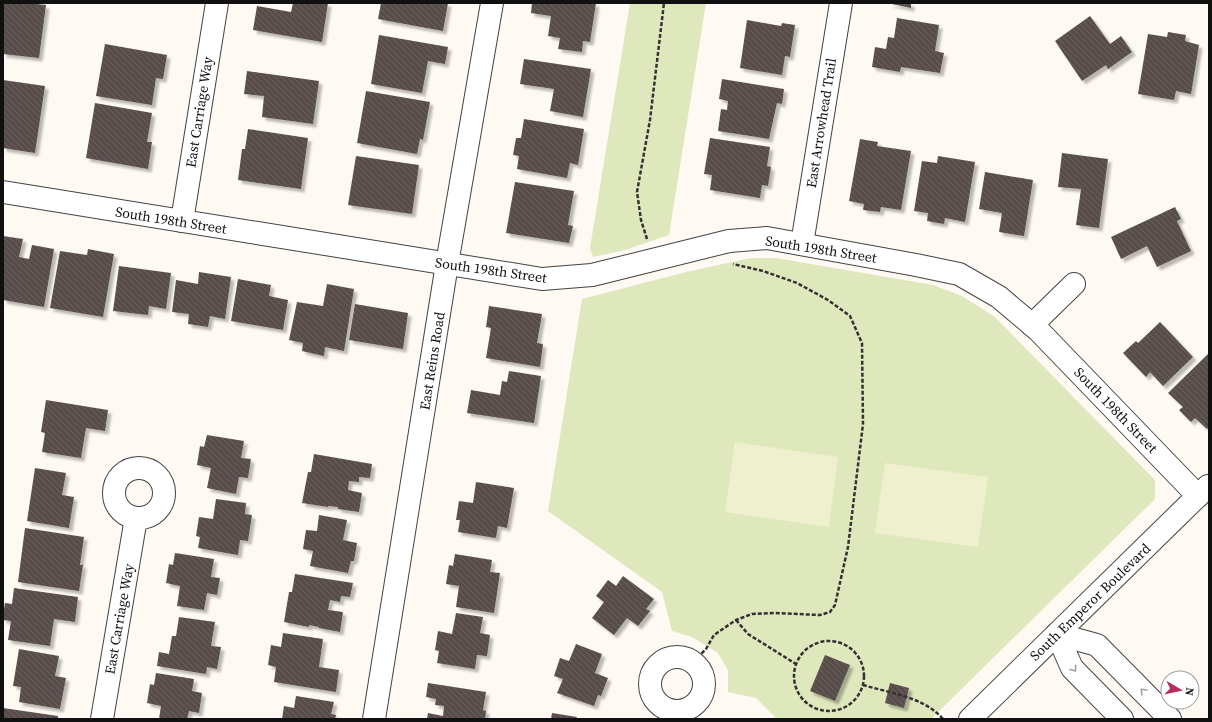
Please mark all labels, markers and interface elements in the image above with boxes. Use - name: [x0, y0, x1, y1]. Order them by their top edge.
- street label: East Carriage Way: [180, 54, 218, 169]
- street label: East Arrowhead Trail: [801, 57, 841, 189]
- street label: South 198th Street: [114, 201, 229, 239]
- street label: South 198th Street: [764, 230, 879, 268]
- street label: South 198th Street: [434, 252, 549, 288]
- street label: East Reins Road: [414, 310, 450, 412]
- street label: South 198th Street: [1070, 363, 1163, 458]
- street label: South Emperor Boulevard: [1025, 539, 1155, 665]
- street label: East Carriage Way: [99, 561, 139, 676]
- one-way arrow: [1069, 664, 1076, 671]
- north arrow: [1160, 670, 1200, 710]
- text: N: [1181, 686, 1197, 697]
- one-way arrow: [1140, 688, 1147, 696]

